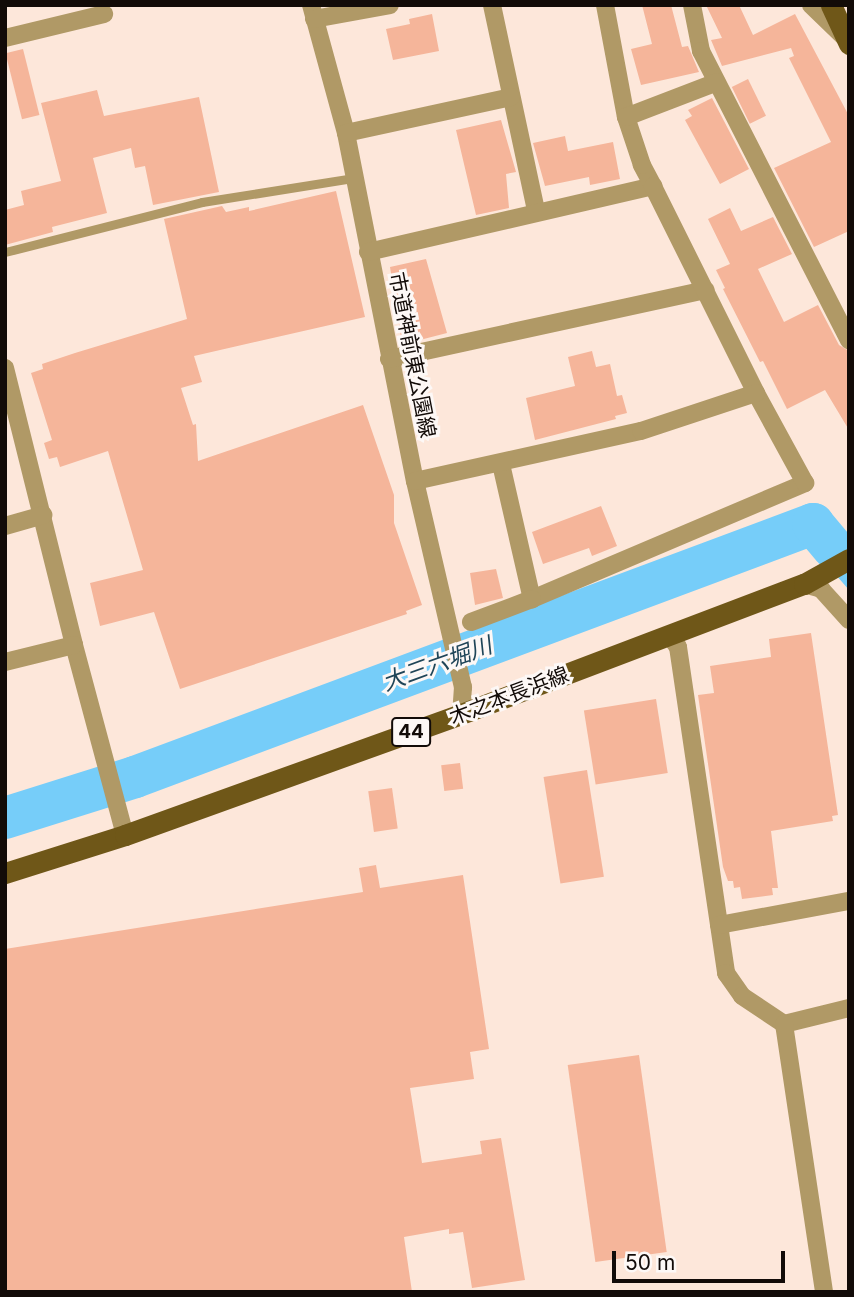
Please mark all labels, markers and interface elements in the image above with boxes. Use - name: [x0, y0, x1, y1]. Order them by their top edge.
- street label: 市道神前東公園線: [384, 270, 440, 440]
- water label: 大三六堀川: [378, 631, 496, 697]
- street label: 木之本長浜線: [446, 662, 572, 730]
- road number: 44: [390, 716, 432, 748]
- scale bar: [616, 1238, 789, 1282]
- text: 50 m: [625, 1250, 675, 1275]

